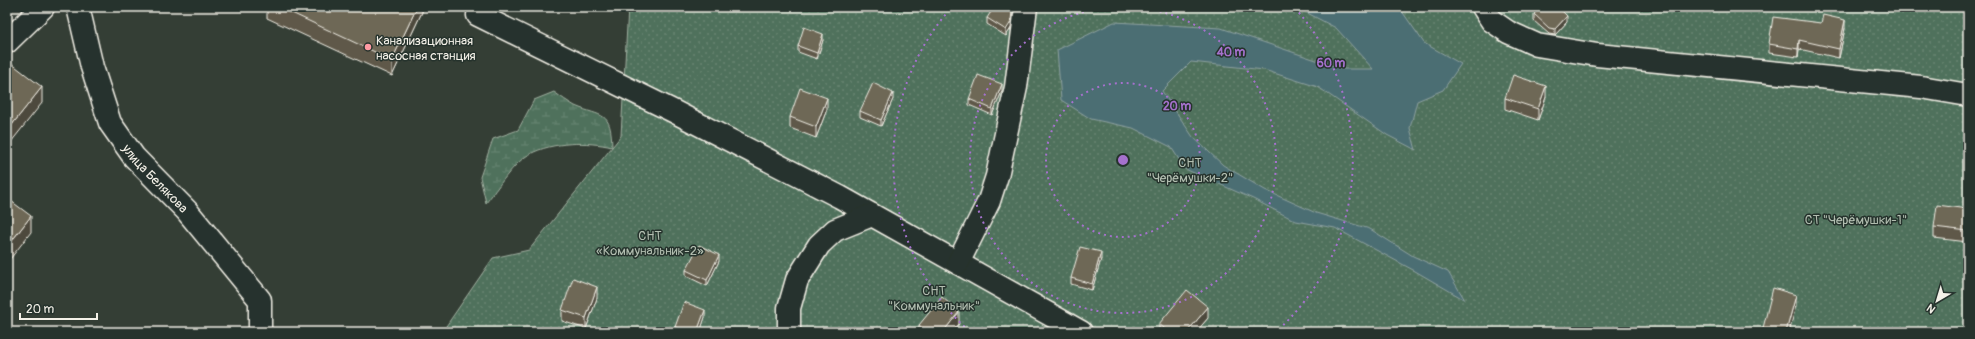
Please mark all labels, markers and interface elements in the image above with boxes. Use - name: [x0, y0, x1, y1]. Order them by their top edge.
- place label: Канализационная насосная станция: [376, 33, 476, 64]
- marker: Канализационная насосная станция: [363, 42, 373, 52]
- text: 40 m: [1216, 45, 1246, 60]
- text: 60 m: [1317, 56, 1346, 71]
- text: 20 m: [1163, 99, 1191, 114]
- street label: улица Белякова: [118, 140, 191, 216]
- centre of rings: [1116, 153, 1130, 167]
- park label: СНТ "Черёмушки-2": [1147, 155, 1233, 186]
- park label: СТ "Черёмушки-1": [1805, 212, 1907, 228]
- park label: СНТ «Коммунальник-2»: [596, 228, 704, 259]
- north arrow: [1917, 281, 1957, 321]
- park label: СНТ "Коммунальник": [888, 283, 980, 314]
- scale bar: [20, 295, 97, 321]
- text: N: [1924, 301, 1938, 316]
- text: 20 m: [26, 302, 55, 317]

